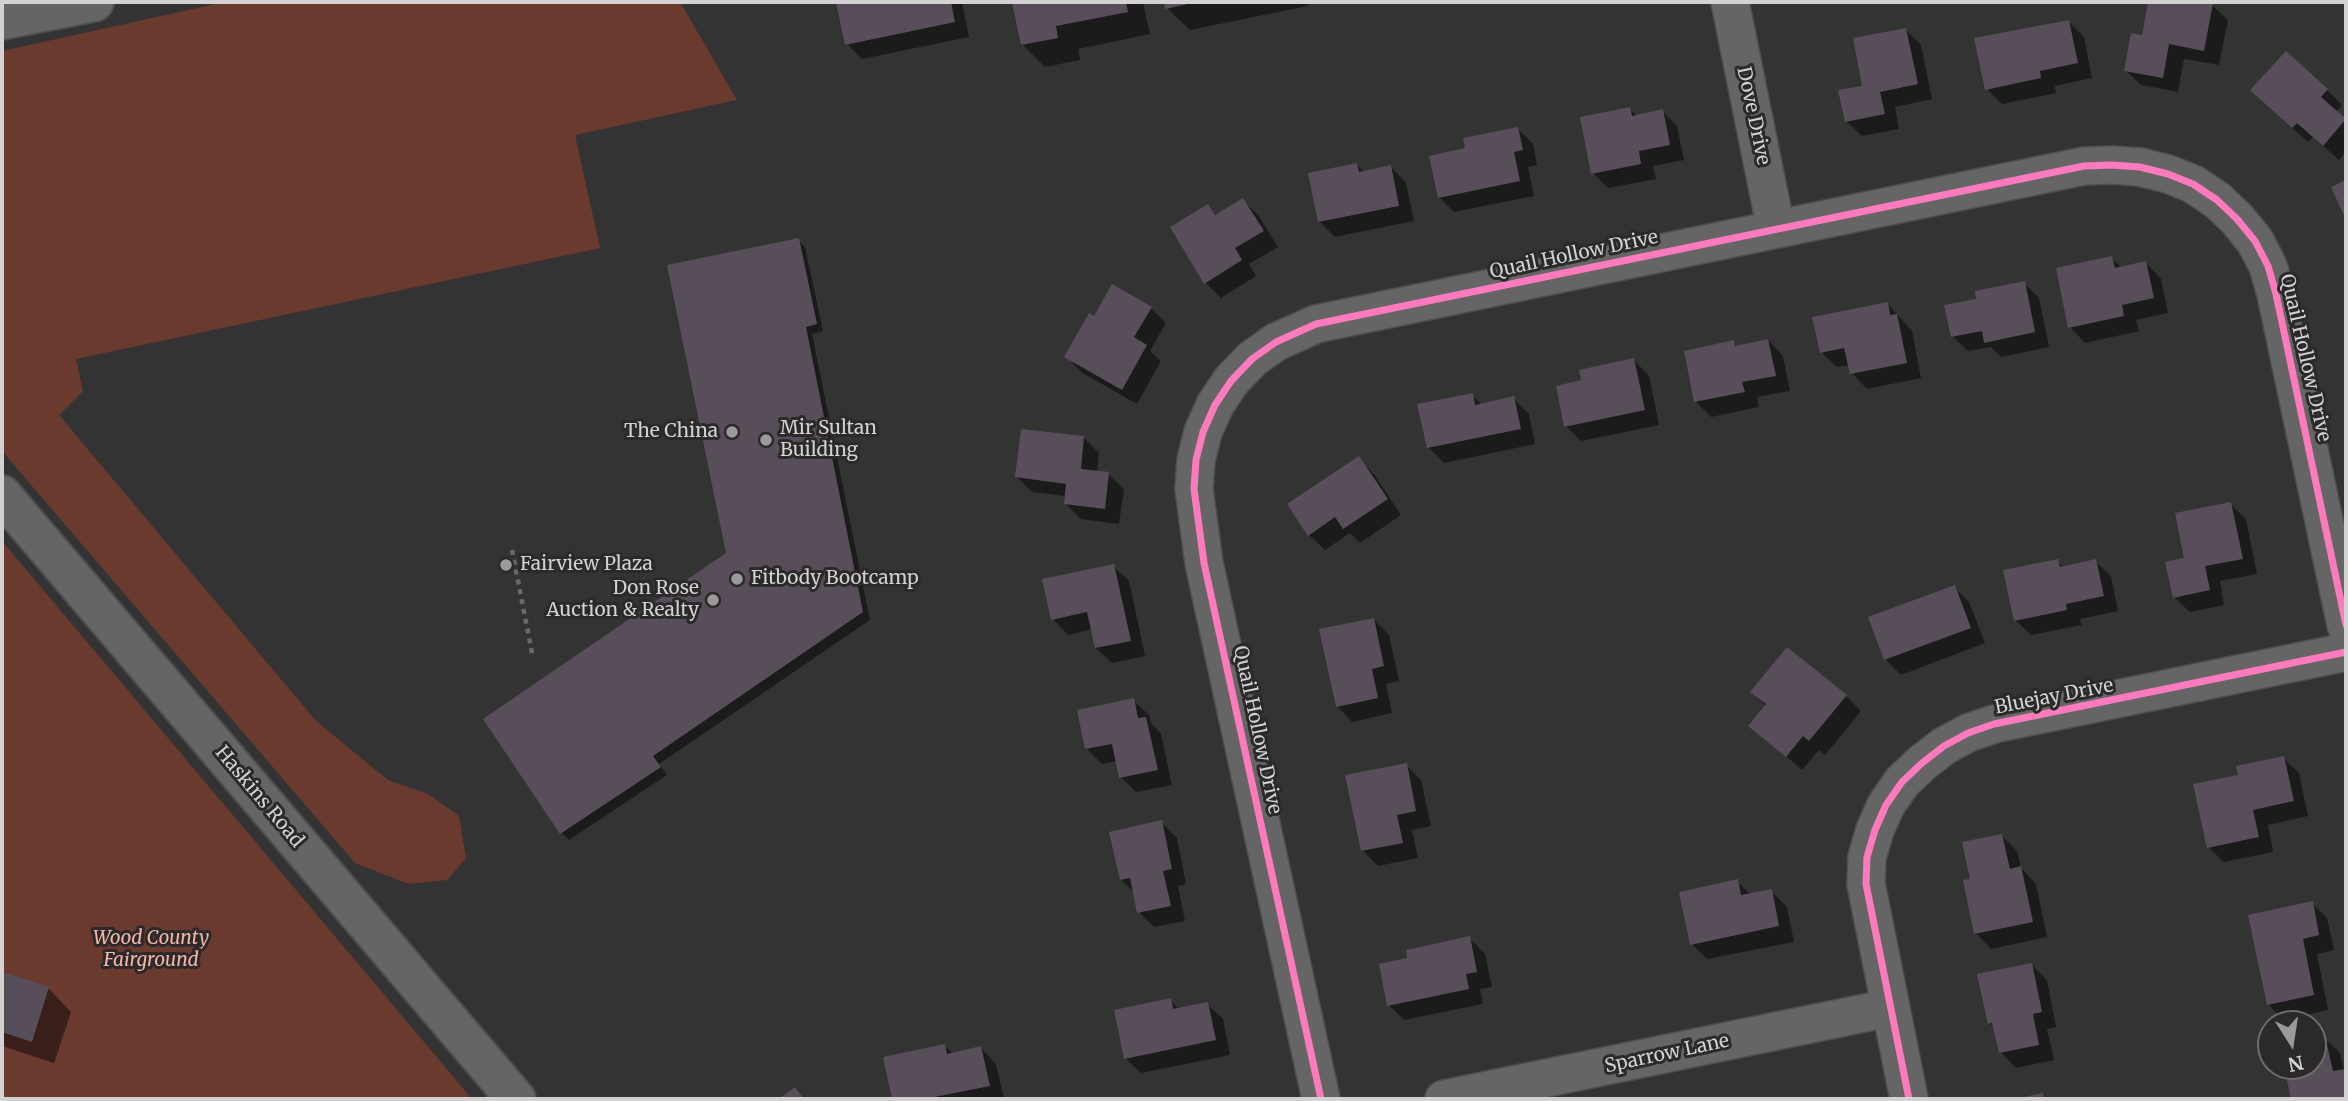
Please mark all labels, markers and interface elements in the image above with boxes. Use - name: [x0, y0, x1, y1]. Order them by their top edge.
- street label: Dove Drive: [1731, 65, 1775, 167]
- street label: Quail Hollow Drive: [1488, 226, 1660, 284]
- street label: Quail Hollow Drive: [2275, 272, 2335, 444]
- place label: Mir Sultan Building: [780, 418, 877, 462]
- place label: The China: [624, 421, 718, 443]
- marker: The China: [724, 424, 740, 440]
- marker: Mir Sultan Building: [758, 432, 774, 448]
- place label: Fairview Plaza: [520, 554, 653, 576]
- marker: Fairview Plaza: [498, 557, 514, 573]
- place label: Fitbody Bootcamp: [751, 568, 919, 590]
- marker: Fitbody Bootcamp: [729, 571, 745, 587]
- place label: Don Rose Auction & Realty: [546, 578, 699, 622]
- marker: Don Rose Auction & Realty: [705, 592, 721, 608]
- street label: Quail Hollow Drive: [1228, 644, 1286, 816]
- street label: Bluejay Drive: [1993, 674, 2115, 720]
- street label: Haskins Road: [210, 742, 308, 852]
- park label: Wood County Fairground: [93, 928, 209, 972]
- north arrow: [2257, 1010, 2327, 1080]
- street label: Sparrow Lane: [1603, 1030, 1731, 1078]
- text: N: [2286, 1050, 2306, 1077]

